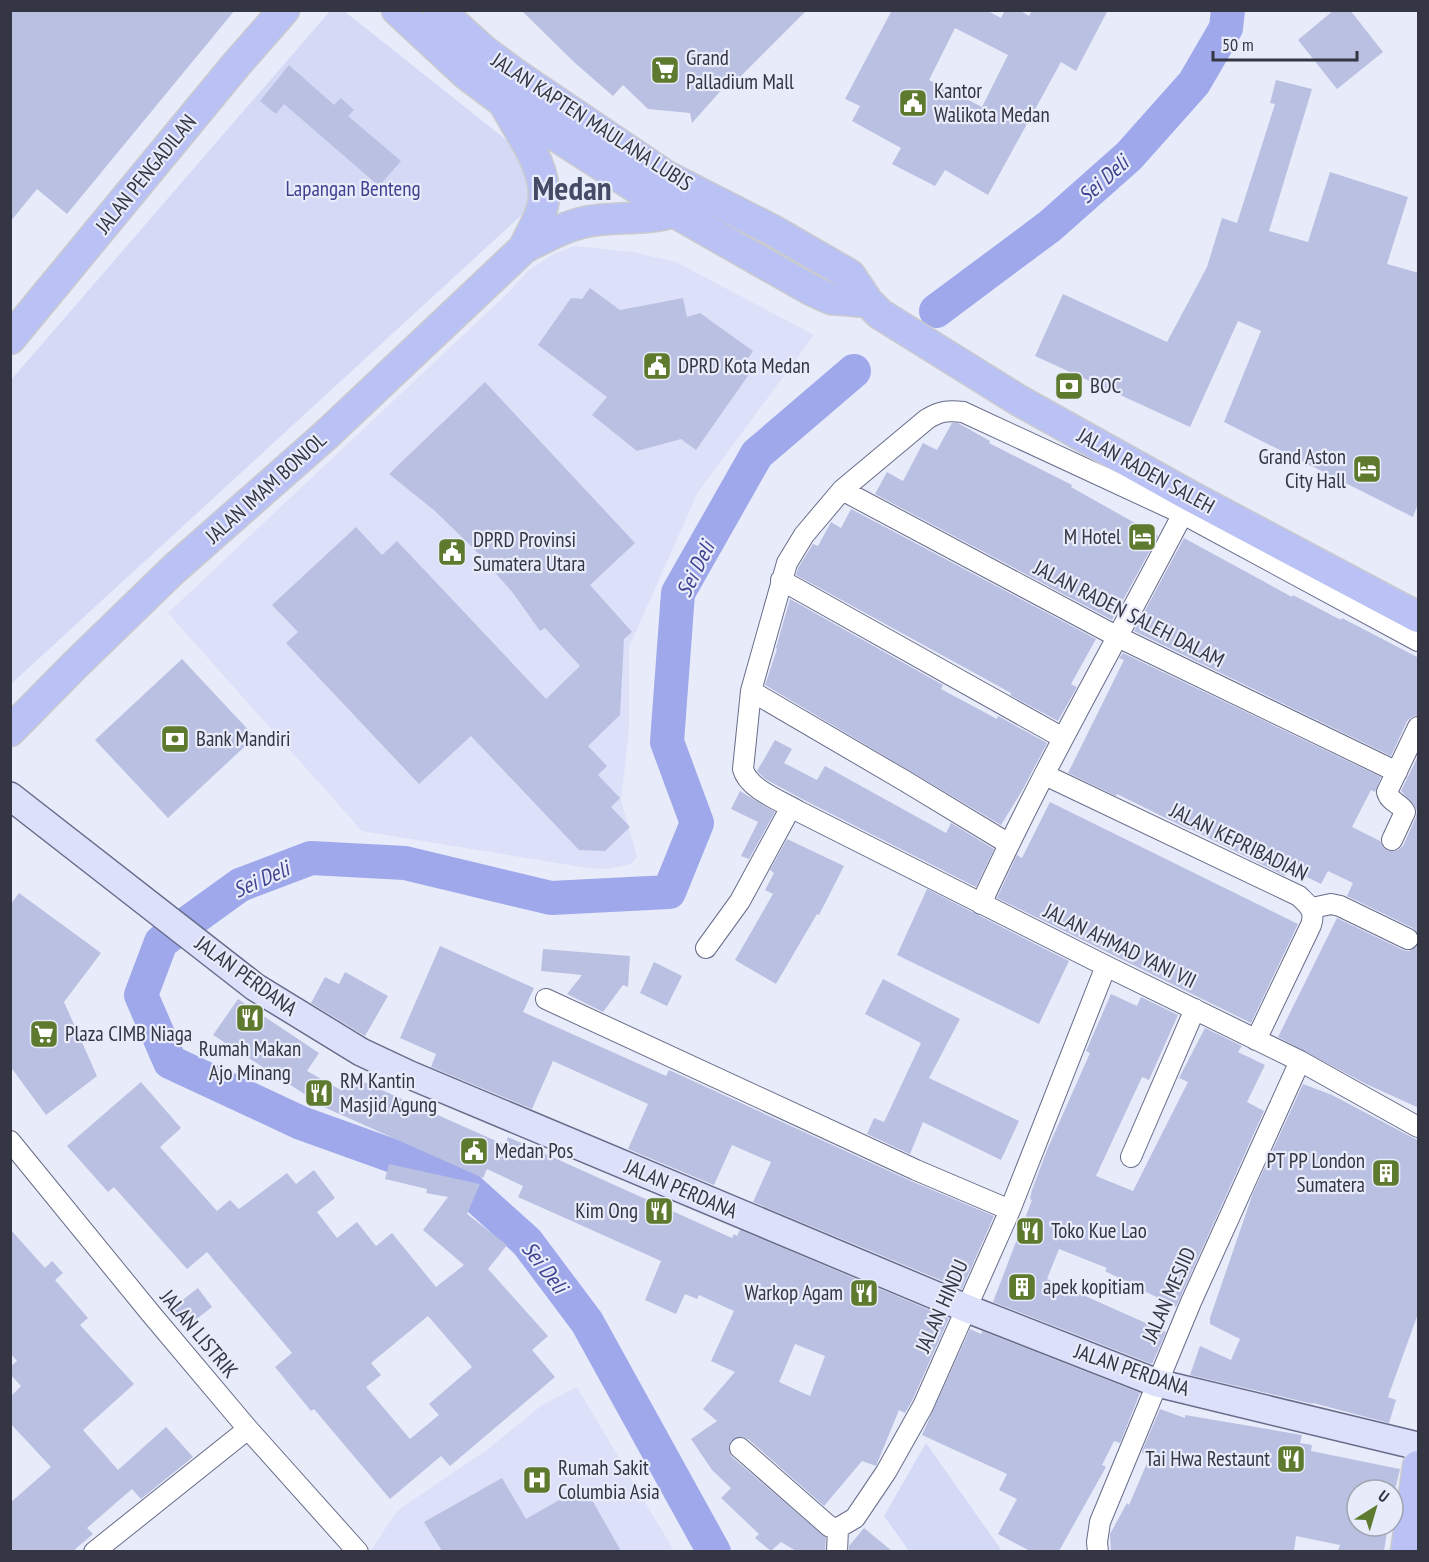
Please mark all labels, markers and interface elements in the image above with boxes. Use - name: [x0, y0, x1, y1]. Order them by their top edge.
- scale bar: [1213, 24, 1357, 62]
- text: 50 m: [1222, 33, 1254, 56]
- place label: Grand Palladium Mall: [686, 44, 794, 95]
- street label: JALAN KAPTEN MAULANA LUBIS: [486, 46, 698, 197]
- supermarket icon: Grand Palladium Mall: [649, 54, 681, 86]
- place label: Kantor Walikota Medan: [934, 77, 1050, 128]
- public building icon: Kantor Walikota Medan: [897, 87, 929, 119]
- street label: JALAN PENGADILAN: [89, 109, 202, 240]
- water label: Sei Deli: [1072, 147, 1136, 209]
- district label: Medan: [532, 166, 612, 209]
- park label: Lapangan Benteng: [285, 175, 421, 202]
- public building icon: DPRD Kota Medan: [641, 350, 673, 382]
- place label: DPRD Kota Medan: [678, 352, 810, 379]
- bank icon: BOC: [1053, 370, 1085, 402]
- place label: BOC: [1090, 372, 1121, 399]
- street label: JALAN RADEN SALEH: [1072, 421, 1220, 519]
- street label: JALAN IMAM BONJOL: [199, 426, 332, 550]
- place label: Grand Aston City Hall: [1258, 443, 1346, 494]
- hotel icon: Grand Aston City Hall: [1351, 453, 1383, 485]
- hotel icon: M Hotel: [1126, 521, 1158, 553]
- place label: M Hotel: [1064, 523, 1121, 550]
- place label: DPRD Provinsi Sumatera Utara: [473, 526, 585, 577]
- water label: Sei Deli: [670, 534, 722, 601]
- public building icon: DPRD Provinsi Sumatera Utara: [436, 536, 468, 568]
- street label: JALAN RADEN SALEH DALAM: [1029, 553, 1229, 673]
- bank icon: Bank Mandiri: [159, 723, 191, 755]
- place label: Bank Mandiri: [196, 725, 291, 752]
- street label: JALAN KEPRIBADIAN: [1165, 796, 1313, 887]
- water label: Sei Deli: [229, 853, 296, 904]
- street label: JALAN AHMAD YANI VII: [1039, 897, 1201, 994]
- street label: JALAN PERDANA: [189, 929, 303, 1022]
- restaurant icon: Rumah Makan Ajo Minang: [234, 1002, 266, 1034]
- supermarket icon: Plaza CIMB Niaga: [28, 1018, 60, 1050]
- place label: Plaza CIMB Niaga: [65, 1020, 192, 1047]
- place label: Rumah Makan Ajo Minang: [199, 1035, 301, 1086]
- place label: RM Kantin Masjid Agung: [340, 1067, 437, 1118]
- restaurant icon: RM Kantin Masjid Agung: [303, 1077, 335, 1109]
- public building icon: Medan Pos: [458, 1135, 490, 1167]
- place label: Medan Pos: [495, 1137, 573, 1164]
- place label: PT PP London Sumatera: [1266, 1147, 1365, 1198]
- street label: JALAN PERDANA: [620, 1152, 742, 1224]
- building icon: PT PP London Sumatera: [1370, 1157, 1402, 1189]
- restaurant icon: Kim Ong: [643, 1195, 675, 1227]
- place label: Kim Ong: [575, 1197, 638, 1224]
- restaurant icon: Toko Kue Lao: [1014, 1215, 1046, 1247]
- place label: Toko Kue Lao: [1051, 1217, 1147, 1244]
- water label: Sei Deli: [516, 1235, 576, 1301]
- street label: JALAN MESJID: [1135, 1243, 1202, 1348]
- street label: JALAN HINDU: [909, 1255, 974, 1357]
- building icon: apek kopitiam: [1006, 1271, 1038, 1303]
- place label: apek kopitiam: [1043, 1273, 1144, 1300]
- restaurant icon: Warkop Agam: [848, 1277, 880, 1309]
- place label: Warkop Agam: [745, 1279, 843, 1306]
- street label: JALAN LISTRIK: [154, 1283, 244, 1383]
- street label: JALAN PERDANA: [1070, 1337, 1193, 1402]
- restaurant icon: Tai Hwa Restaunt: [1275, 1443, 1307, 1475]
- place label: Tai Hwa Restaunt: [1145, 1445, 1270, 1472]
- place label: Rumah Sakit Columbia Asia: [558, 1454, 660, 1505]
- hospital icon: Rumah Sakit Columbia Asia: [521, 1464, 553, 1496]
- north arrow: [1345, 1478, 1405, 1538]
- text: U: [1375, 1486, 1393, 1506]

